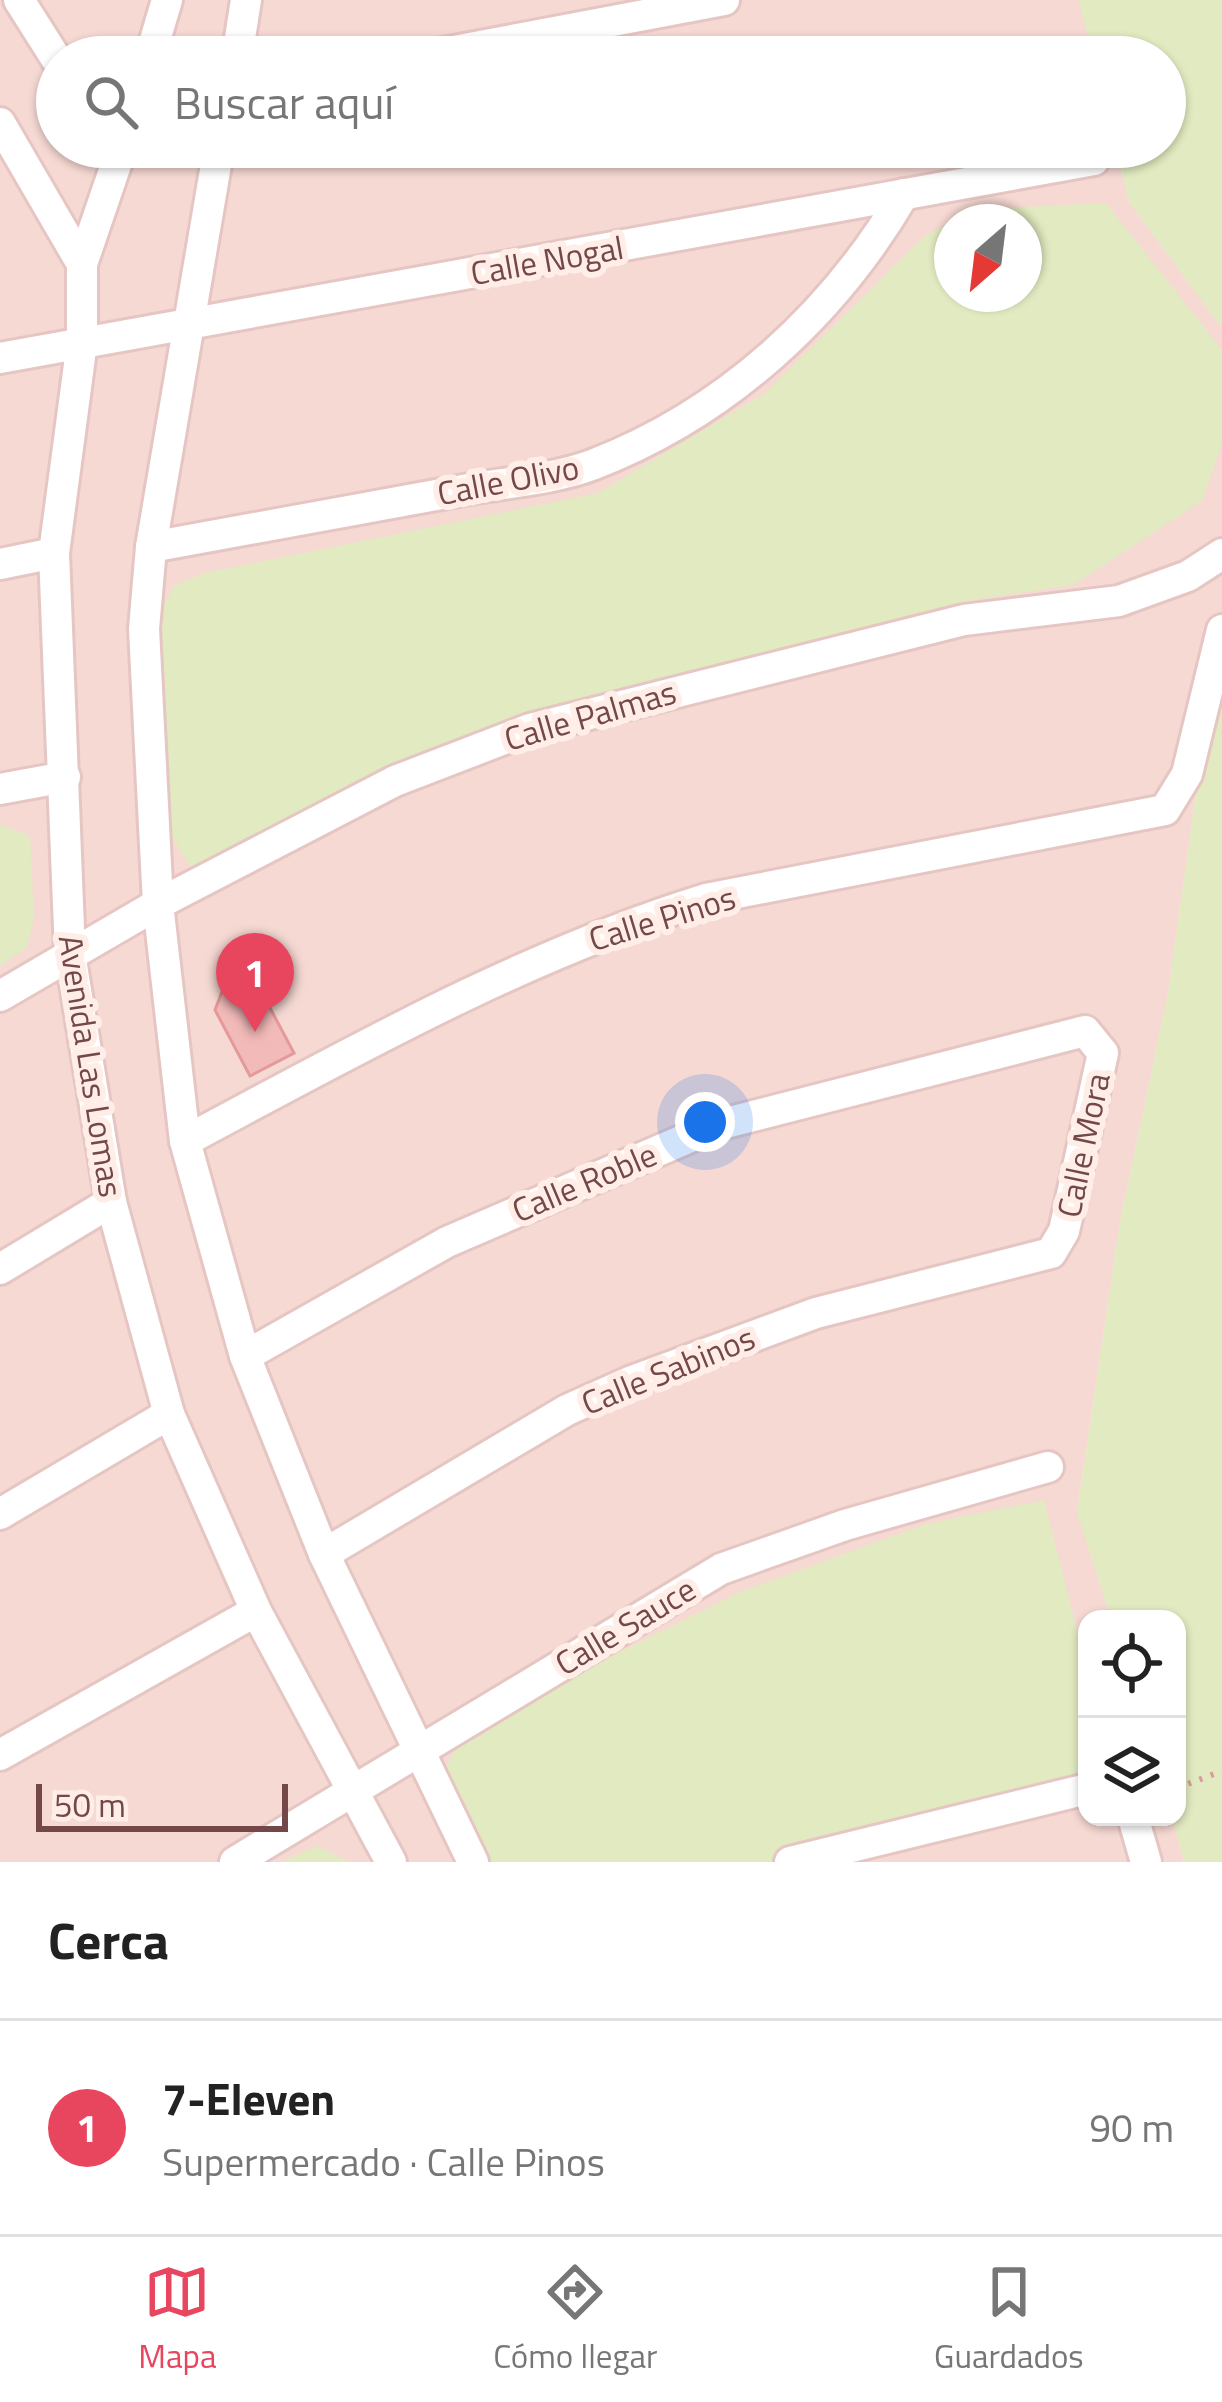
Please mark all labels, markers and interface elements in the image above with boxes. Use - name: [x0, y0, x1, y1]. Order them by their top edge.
- search box: [36, 36, 1186, 168]
- text: Buscar aquí: [174, 68, 394, 136]
- icon: search: [78, 69, 144, 135]
- north arrow: [934, 204, 1042, 312]
- street label: Calle Nogal: [467, 222, 627, 298]
- street label: Calle Olivo: [433, 442, 583, 518]
- street label: Calle Palmas: [498, 667, 682, 763]
- street label: Calle Pinos: [583, 872, 741, 964]
- street label: Avenida Las Lomas: [46, 931, 136, 1201]
- pin: 1: [216, 933, 294, 1032]
- street label: Calle Mora: [1043, 1068, 1123, 1222]
- your location: [675, 1092, 735, 1152]
- street label: Calle Roble: [504, 1129, 664, 1235]
- street label: Calle Sabinos: [574, 1313, 762, 1427]
- street label: Calle Sauce: [545, 1564, 705, 1688]
- map controls: [1078, 1610, 1186, 1826]
- button: locate: [1078, 1610, 1186, 1718]
- button: layers: [1078, 1718, 1186, 1826]
- scale bar: [36, 1778, 288, 1831]
- text: 50 m: [54, 1780, 126, 1830]
- text: Cerca: [48, 1901, 169, 1979]
- text: 7-Eleven: [162, 2064, 335, 2132]
- text: 1: [76, 2098, 98, 2157]
- text: 90 m: [1089, 2098, 1174, 2157]
- text: Supermercado · Calle Pinos: [162, 2132, 605, 2191]
- tab: Mapa: [138, 2259, 217, 2381]
- tab: Cómo llegar: [493, 2259, 657, 2381]
- tab: Guardados: [934, 2259, 1084, 2381]

